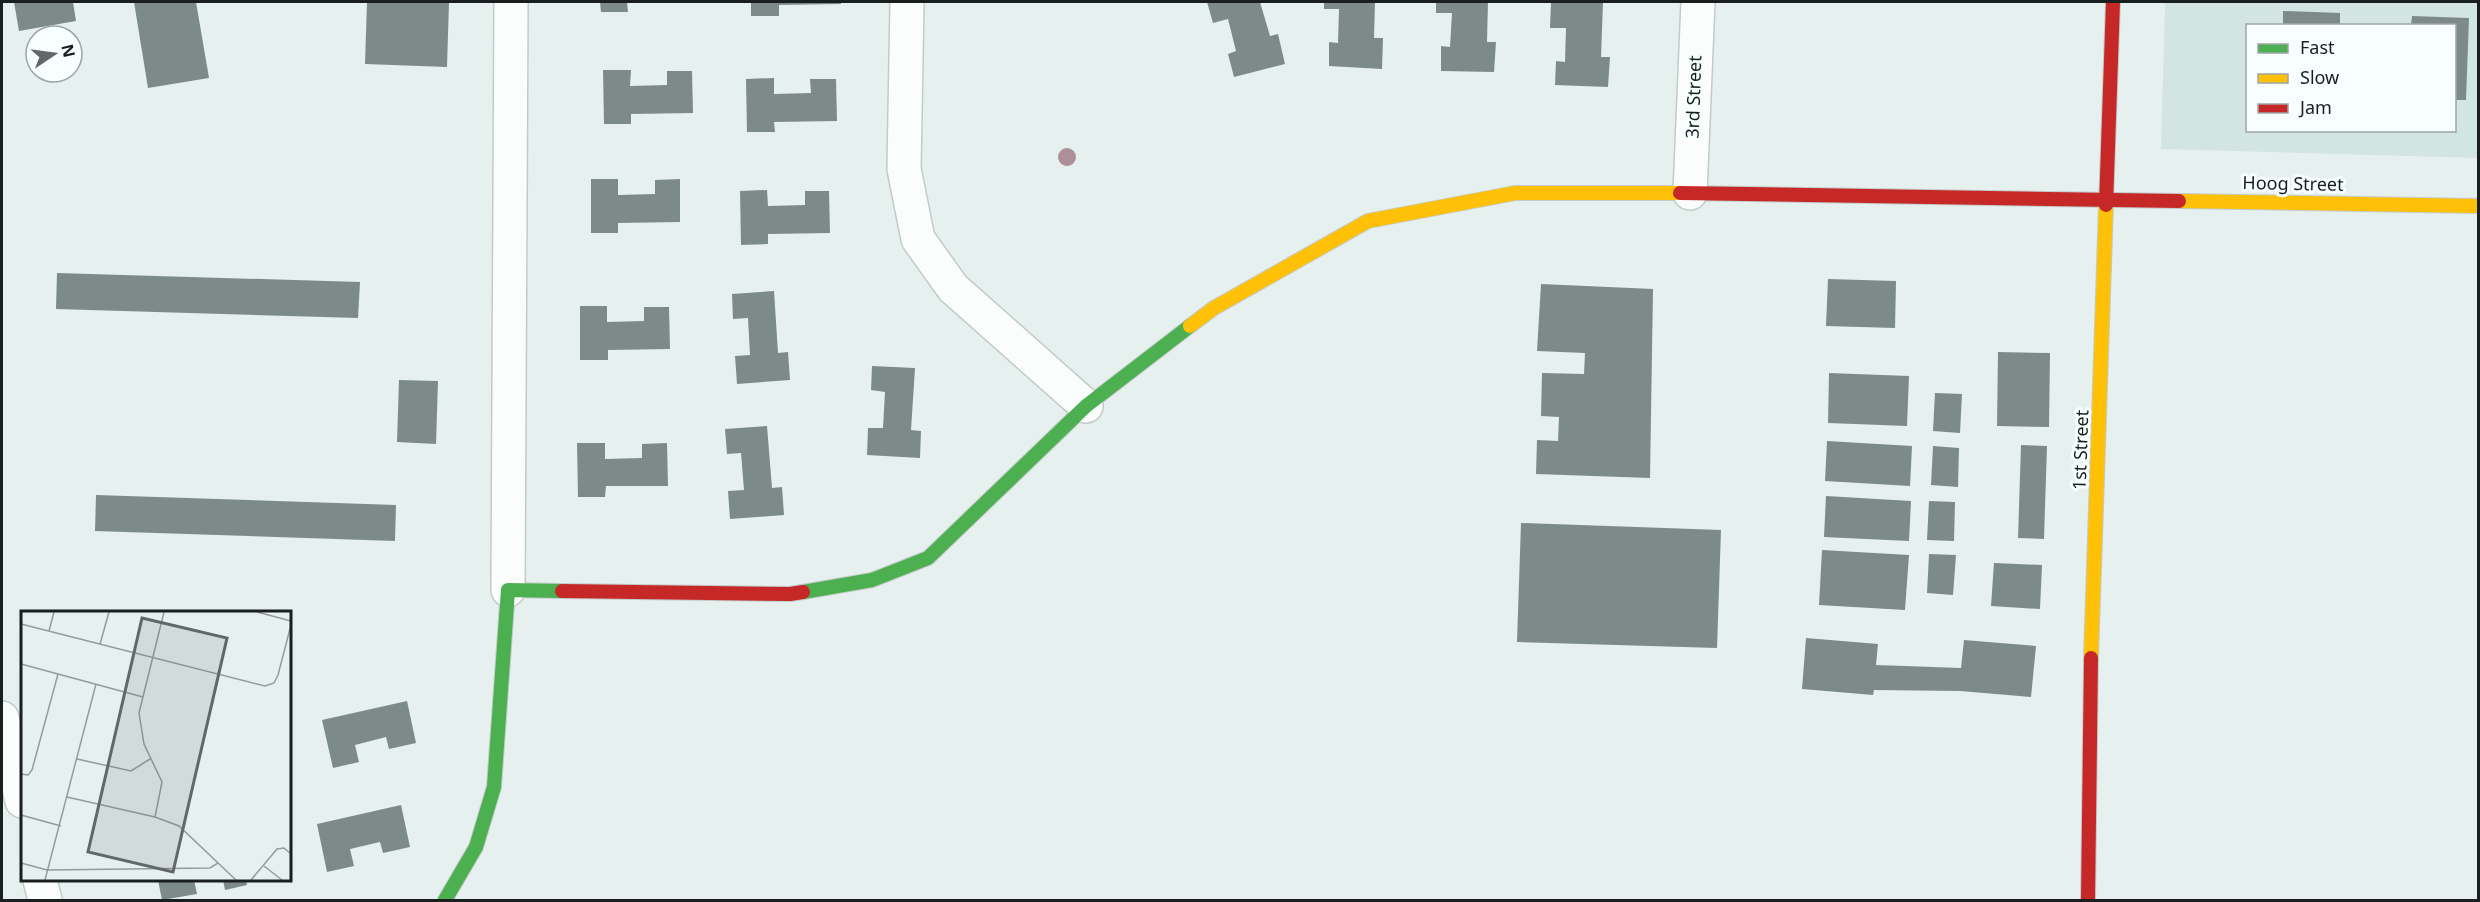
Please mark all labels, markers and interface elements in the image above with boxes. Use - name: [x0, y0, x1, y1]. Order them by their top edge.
- north arrow: [24, 24, 84, 84]
- legend: [2246, 24, 2456, 132]
- text: Fast: [2300, 35, 2335, 59]
- text: N: [56, 42, 81, 59]
- street label: 3rd Street: [1680, 54, 1706, 139]
- text: Slow: [2300, 65, 2339, 89]
- text: Jam: [2298, 95, 2332, 119]
- street label: Hoog Street: [2242, 170, 2344, 196]
- street label: 1st Street: [2067, 409, 2093, 491]
- inset map: [21, 611, 291, 881]

